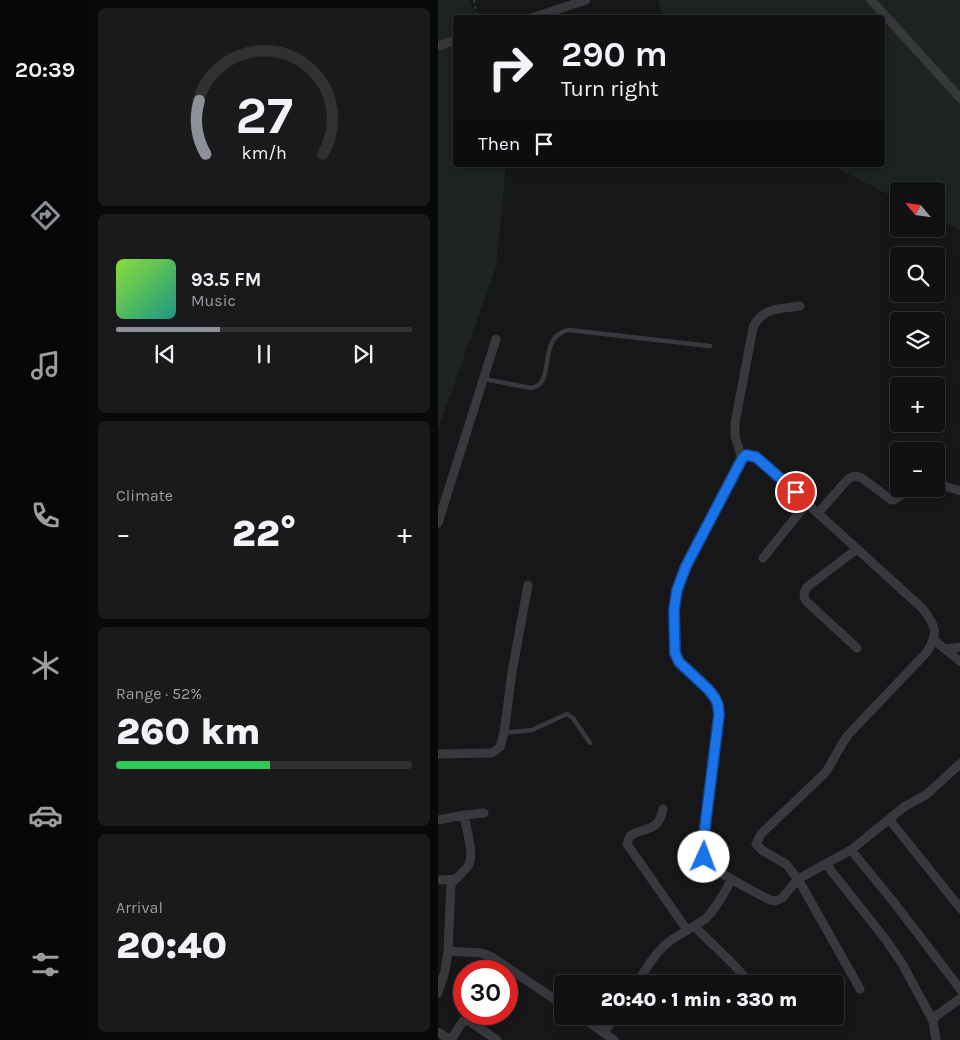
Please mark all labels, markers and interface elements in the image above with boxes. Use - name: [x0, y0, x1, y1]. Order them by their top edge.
- text: 290 m: [561, 34, 668, 75]
- icon: right: [478, 35, 543, 100]
- text: 20:39: [15, 57, 75, 83]
- text: Turn right: [561, 76, 659, 102]
- text: 27: [235, 85, 293, 146]
- icon: arrive: [530, 130, 558, 158]
- text: Then: [478, 133, 520, 155]
- text: km/h: [241, 143, 287, 164]
- north arrow: [890, 182, 946, 238]
- map controls: [890, 182, 945, 497]
- icon: directions: [28, 198, 63, 233]
- button: search: [890, 247, 945, 302]
- text: 93.5 FM: [191, 269, 261, 291]
- text: Music: [191, 291, 236, 310]
- button: layers: [890, 312, 945, 367]
- icon: previous: [151, 340, 179, 368]
- icon: pause: [250, 340, 278, 368]
- icon: next: [349, 340, 377, 368]
- icon: music: [28, 348, 63, 383]
- button: +: [890, 377, 945, 432]
- button: −: [890, 442, 945, 497]
- pin: [775, 471, 817, 513]
- icon: arrive: [782, 478, 810, 506]
- text: Climate: [116, 486, 173, 505]
- icon: phone: [28, 498, 63, 533]
- text: 22°: [232, 511, 296, 556]
- text: −: [116, 517, 131, 550]
- text: +: [397, 517, 412, 550]
- icon: climate: [28, 648, 63, 683]
- text: Range · 52%: [116, 684, 202, 703]
- text: 260 km: [116, 709, 260, 754]
- icon: car: [28, 798, 63, 833]
- position arrow: [677, 830, 729, 882]
- text: Arrival: [116, 898, 163, 917]
- text: 20:40: [116, 923, 227, 968]
- icon: filters: [28, 947, 63, 982]
- speed limit sign: 30: [453, 960, 518, 1025]
- text: 20:40 · 1 min · 330 m: [601, 989, 797, 1011]

